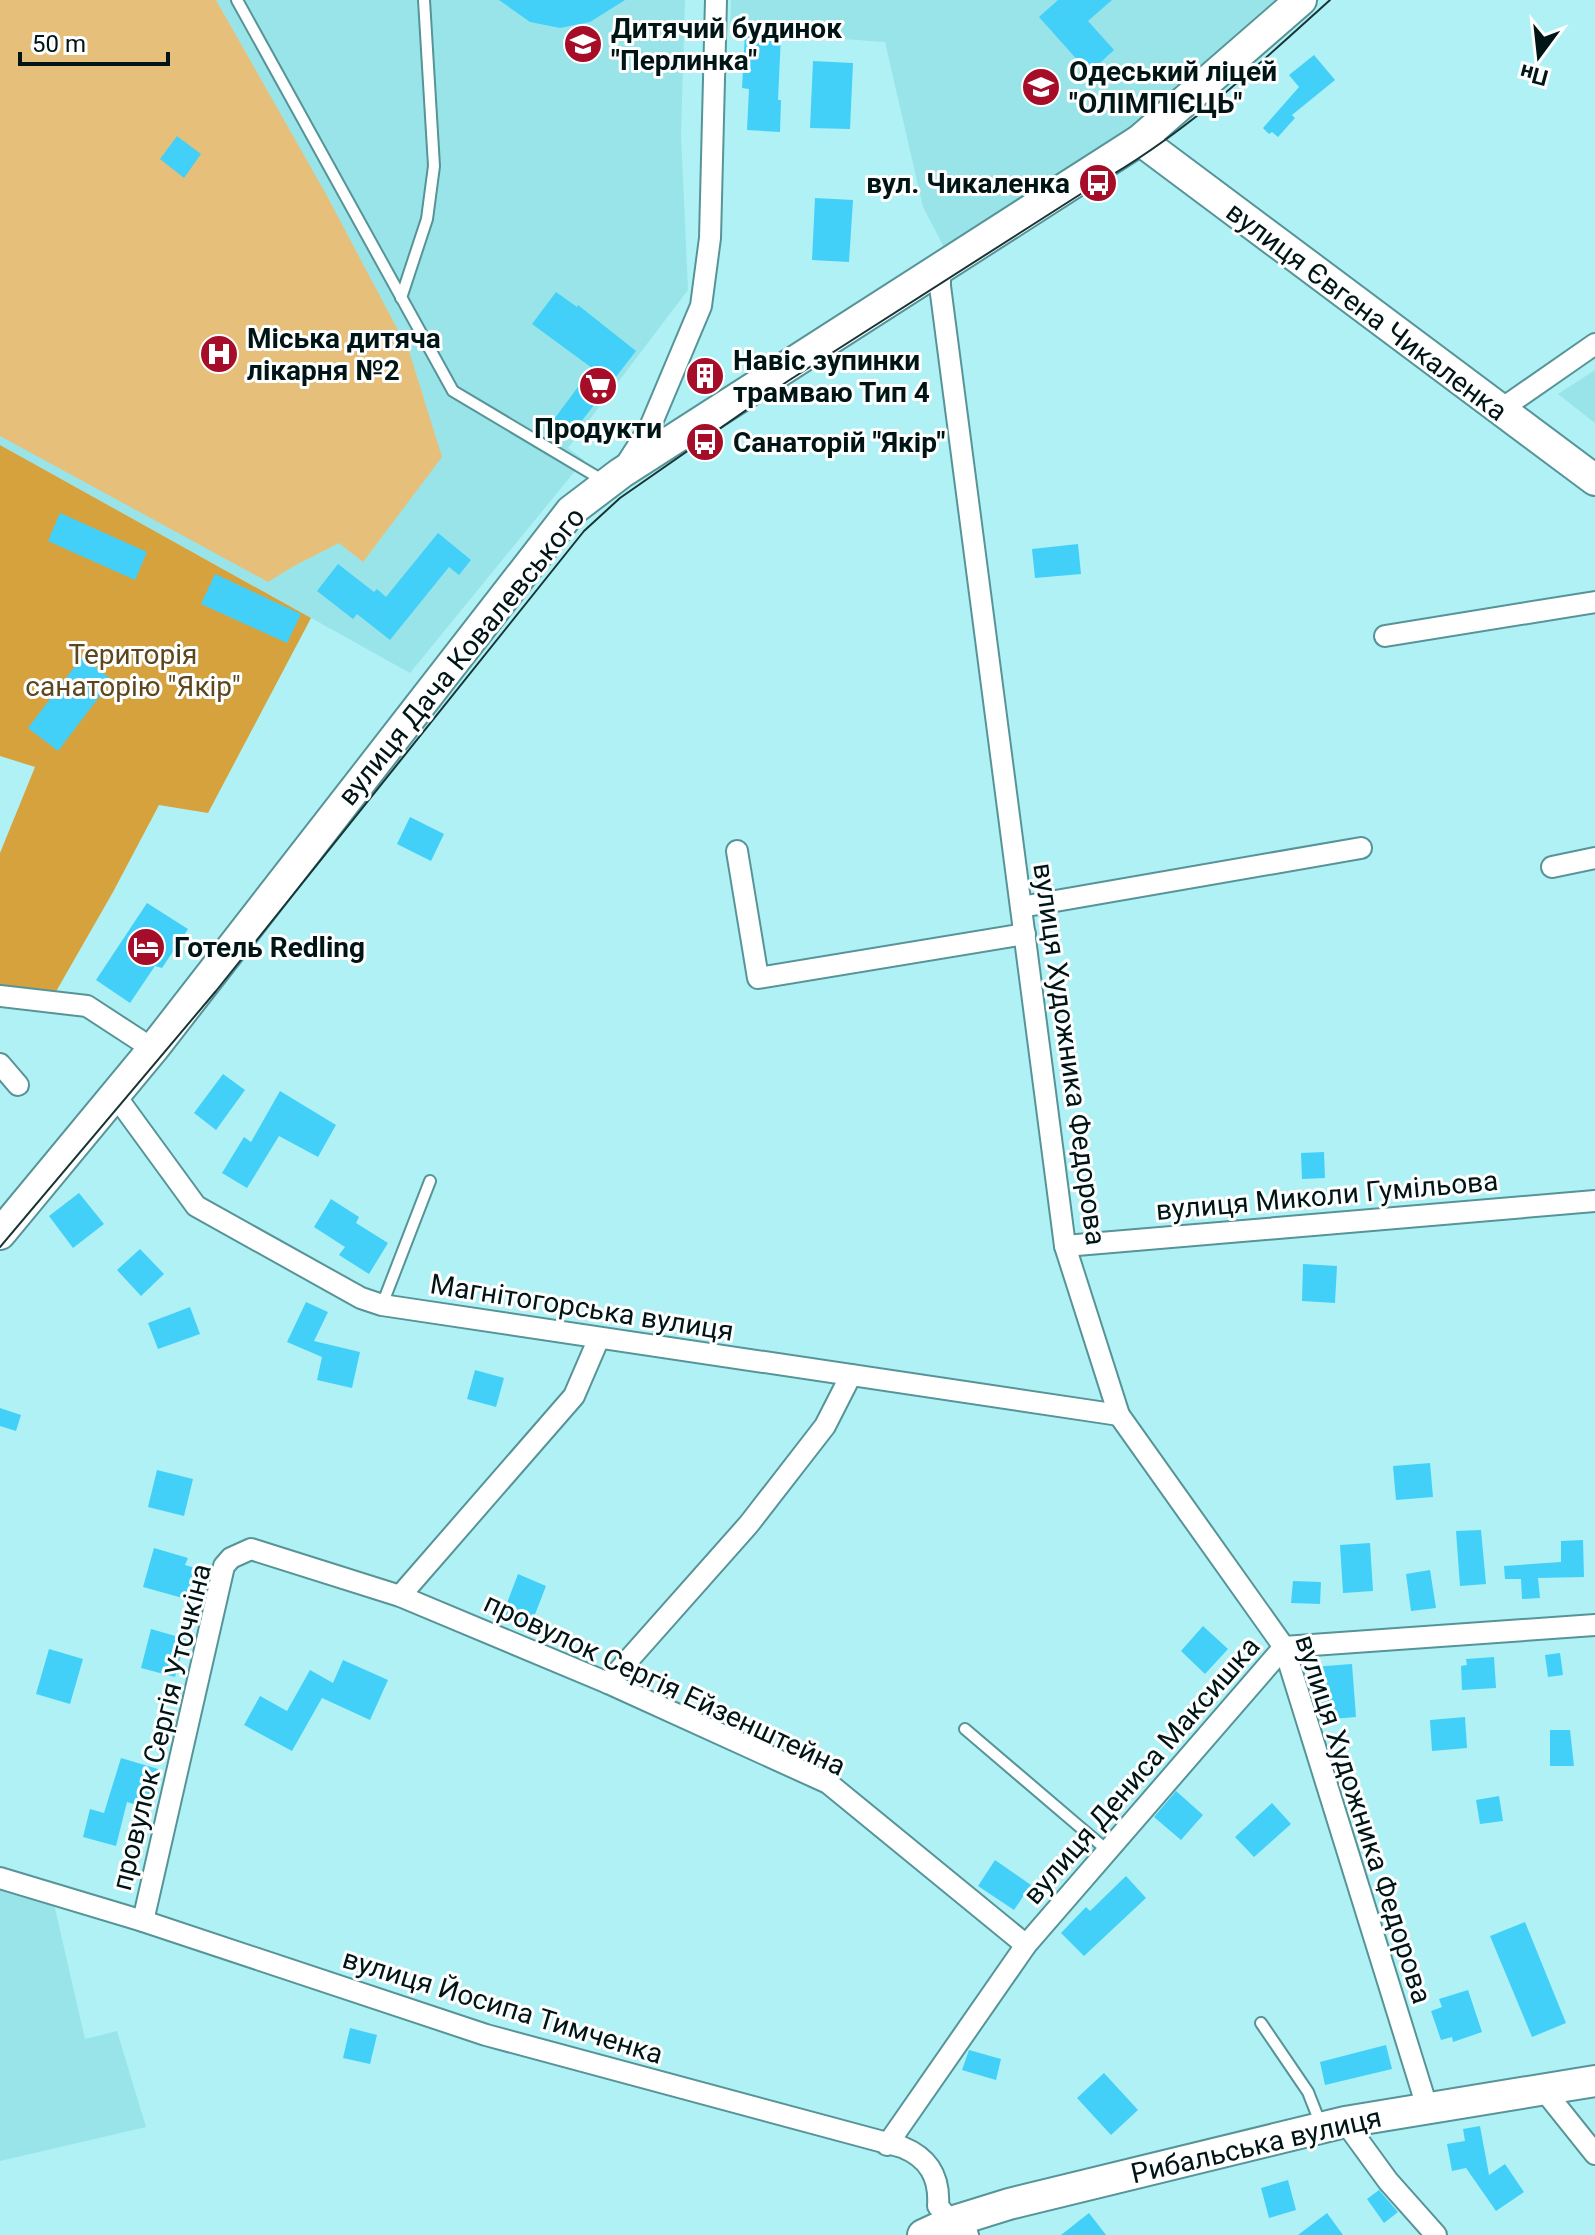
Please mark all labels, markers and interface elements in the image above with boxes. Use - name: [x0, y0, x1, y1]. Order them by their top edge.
- place label: Дитячий будинок "Перлинка": [611, 12, 842, 77]
- scale bar: [20, 16, 168, 66]
- north arrow: [1499, 16, 1579, 96]
- school or university icon: Дитячий будинок "Перлинка": [562, 23, 604, 65]
- text: 50 m: [32, 30, 86, 58]
- place label: Одеський ліцей "ОЛІМПІЄЦЬ": [1069, 55, 1277, 120]
- text: Пн: [1517, 59, 1551, 91]
- school or university icon: Одеський ліцей "ОЛІМПІЄЦЬ": [1020, 66, 1062, 108]
- bus stop icon: вул. Чикаленка: [1077, 162, 1119, 204]
- place label: вул. Чикаленка: [866, 167, 1070, 200]
- street label: вулиця Євгена Чикаленка: [1220, 195, 1514, 428]
- place label: Міська дитяча лікарня №2: [247, 322, 441, 387]
- hospital icon: Міська дитяча лікарня №2: [198, 333, 240, 375]
- place label: Навіс зупинки трамваю Тип 4: [733, 344, 930, 409]
- building icon: Навіс зупинки трамваю Тип 4: [684, 355, 726, 397]
- supermarket icon: Продукти: [577, 365, 619, 407]
- place label: Продукти: [534, 412, 662, 445]
- bus stop icon: Санаторій "Якір": [684, 421, 726, 463]
- place label: Санаторій "Якір": [733, 426, 946, 459]
- street label: вулиця Дача Ковалевського: [331, 501, 592, 812]
- park label: Територія санаторію "Якір": [25, 638, 241, 703]
- street label: вулиця Художника Федорова: [1026, 861, 1113, 1247]
- hotel icon: Готель Redling: [125, 926, 167, 968]
- place label: Готель Redling: [174, 931, 365, 964]
- street label: вулиця Миколи Гумільова: [1154, 1164, 1500, 1227]
- street label: Магнітогорська вулиця: [428, 1267, 736, 1348]
- street label: провулок Сергія Уточкіна: [105, 1560, 218, 1894]
- street label: провулок Сергія Ейзенштейна: [479, 1586, 851, 1783]
- street label: вулиця Дениса Максишка: [1016, 1630, 1266, 1911]
- street label: вулиця Художника Федорова: [1288, 1631, 1439, 2008]
- street label: вулиця Йосипа Тимченка: [339, 1942, 667, 2071]
- street label: Рибальська вулиця: [1128, 2101, 1385, 2190]

